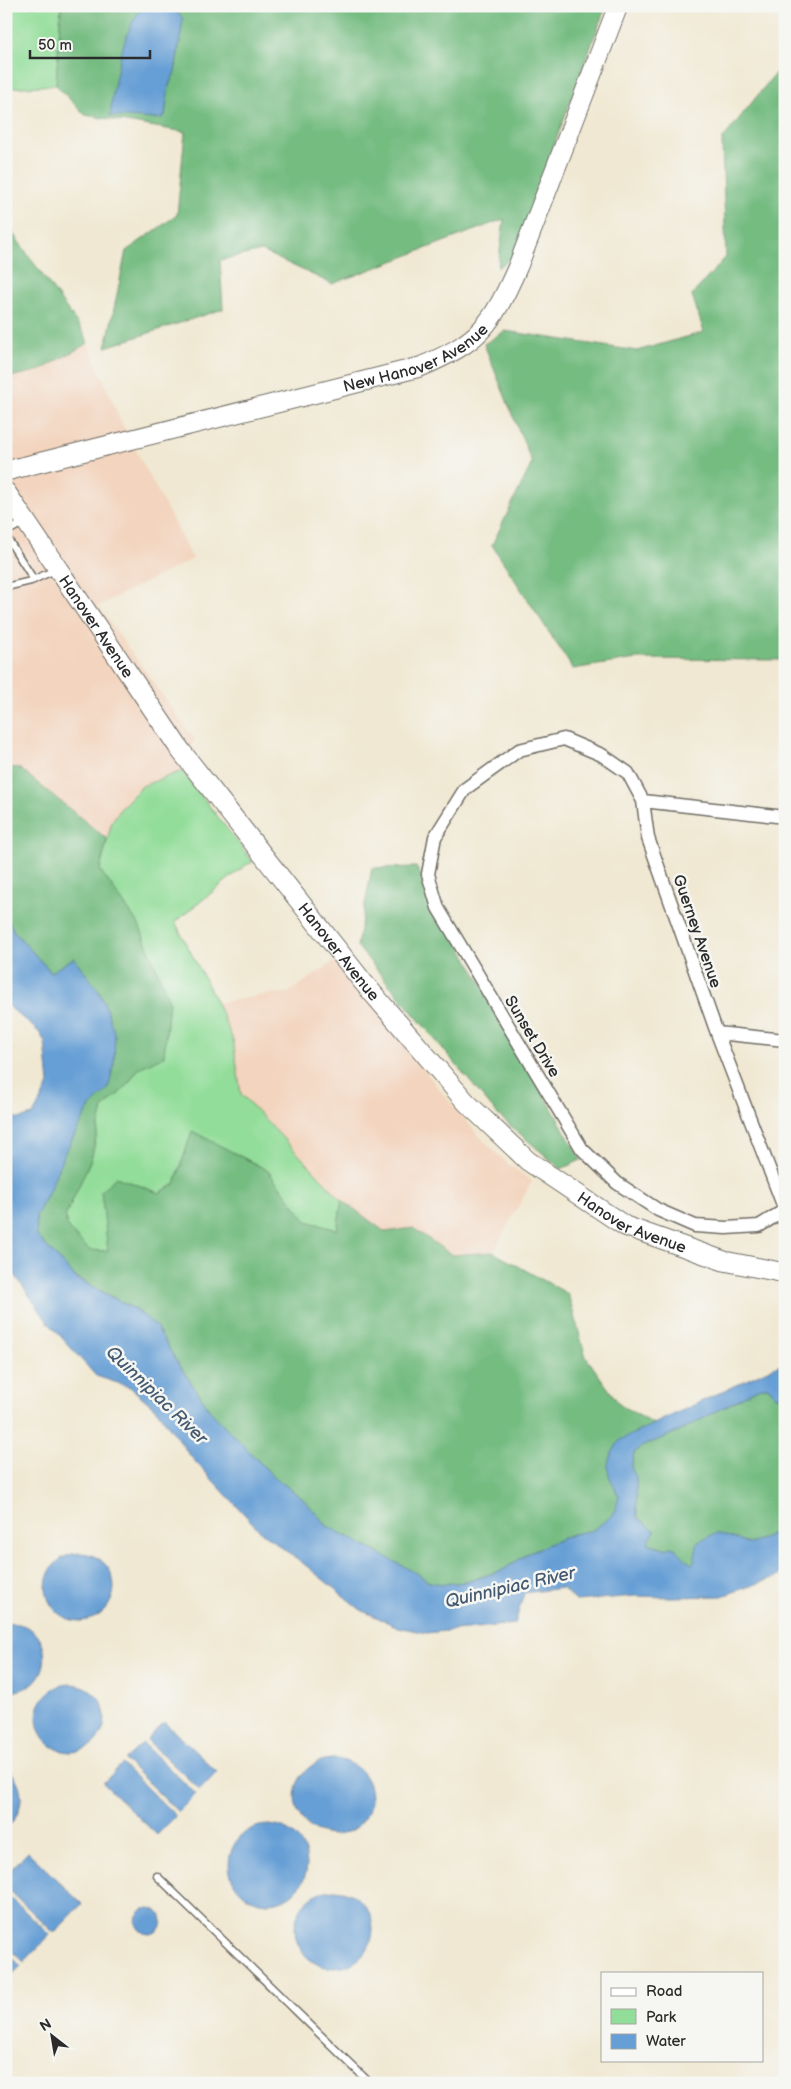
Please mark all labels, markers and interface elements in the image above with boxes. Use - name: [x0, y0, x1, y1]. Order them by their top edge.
- scale bar: [30, 28, 150, 60]
- text: 50 m: [38, 36, 72, 55]
- street label: New Hanover Avenue: [341, 320, 493, 397]
- street label: Hanover Avenue: [54, 572, 137, 682]
- street label: Guerney Avenue: [668, 872, 725, 991]
- street label: Hanover Avenue: [293, 900, 383, 1006]
- street label: Sunset Drive: [500, 993, 564, 1081]
- street label: Hanover Avenue: [573, 1189, 689, 1258]
- water label: Quinnipiac River: [102, 1342, 213, 1450]
- water label: Quinnipiac River: [443, 1562, 579, 1613]
- legend: [601, 1972, 764, 2062]
- text: Road: [646, 1982, 682, 2001]
- text: Park: [646, 2008, 677, 2027]
- north arrow: [28, 2012, 78, 2062]
- text: N: [37, 2015, 54, 2035]
- text: Water: [646, 2032, 686, 2051]

